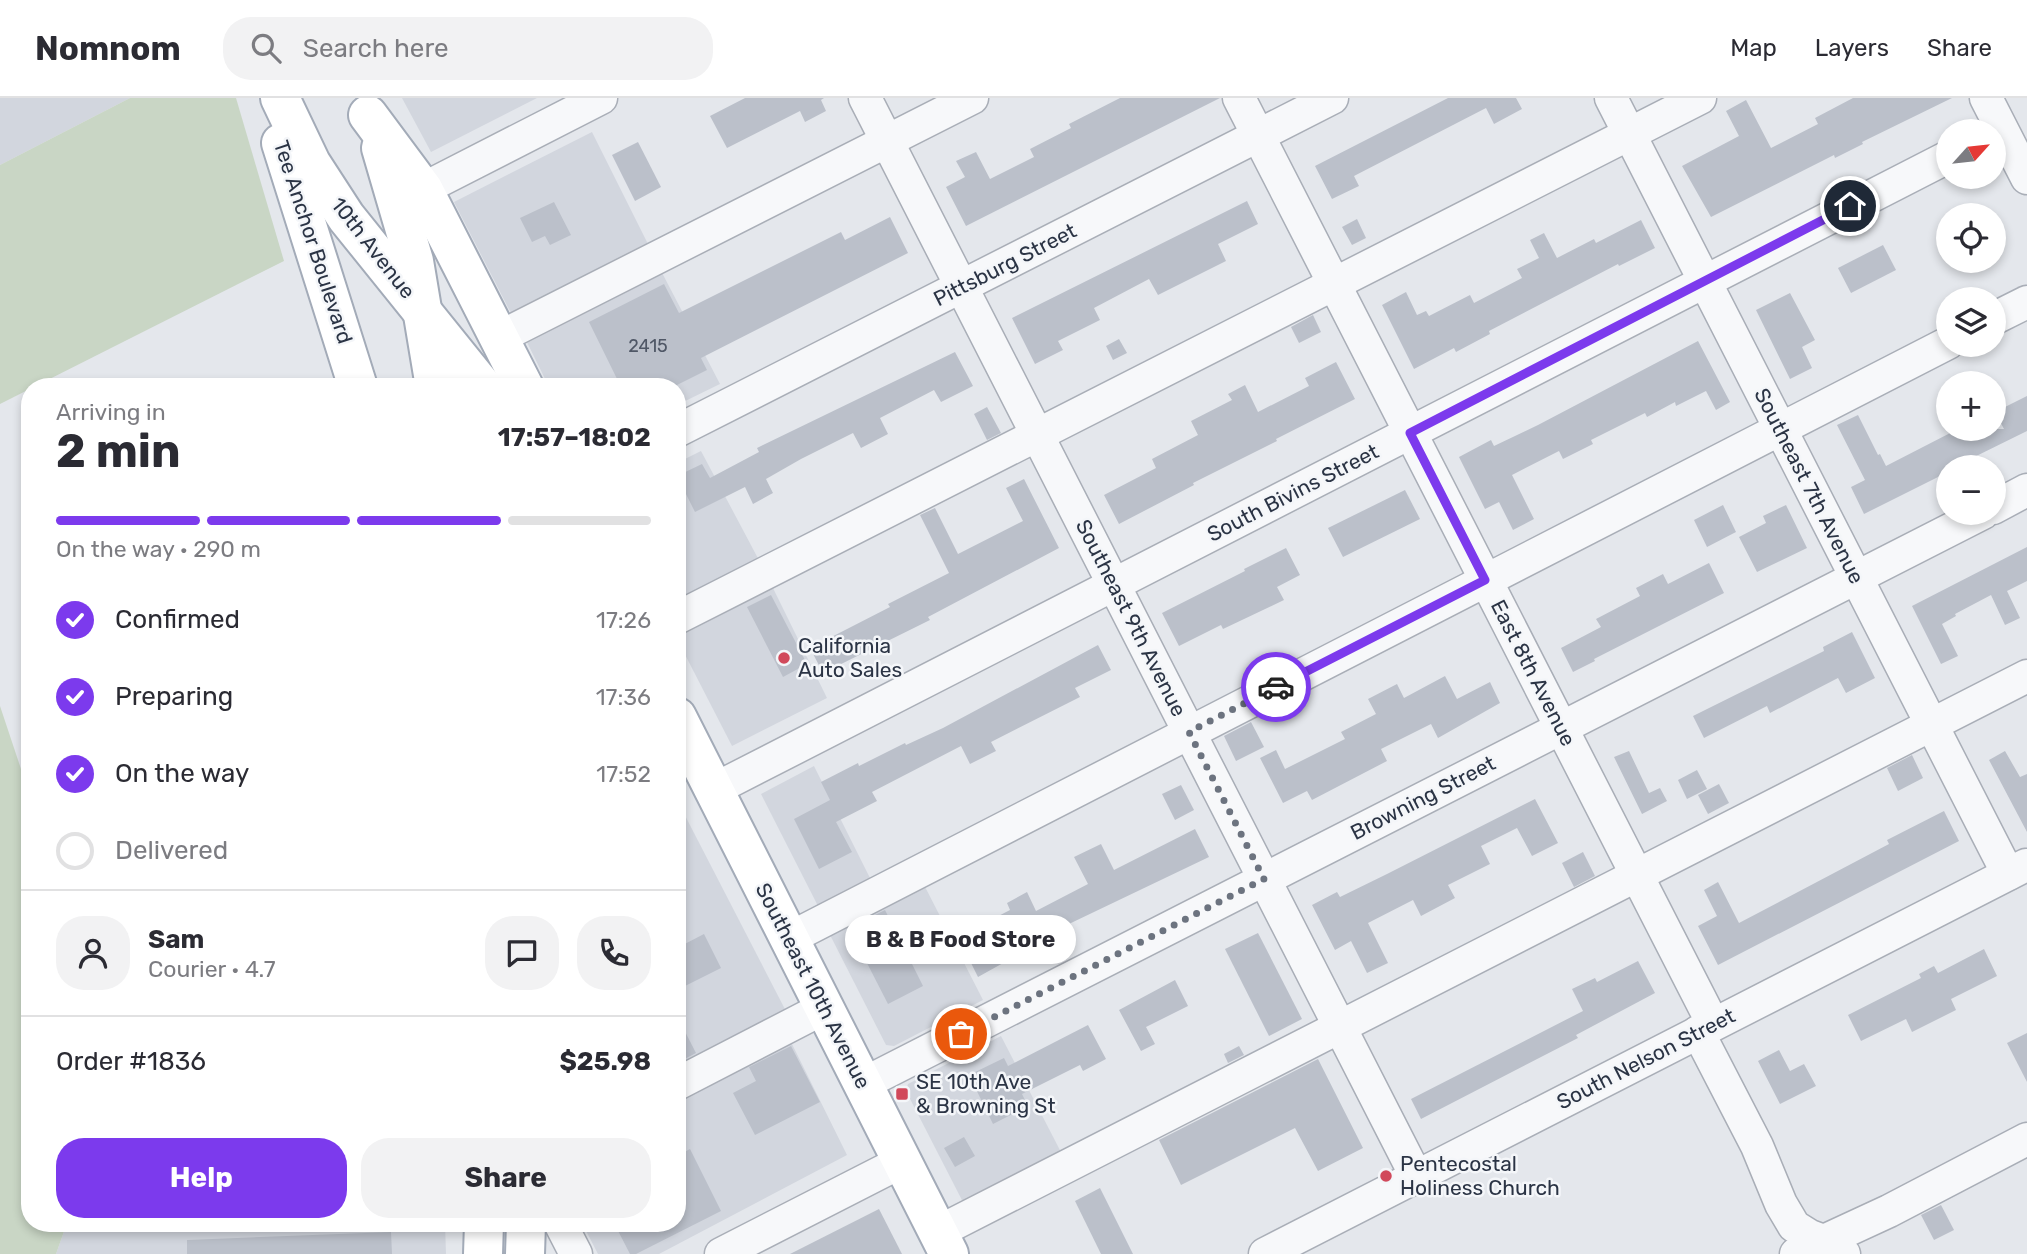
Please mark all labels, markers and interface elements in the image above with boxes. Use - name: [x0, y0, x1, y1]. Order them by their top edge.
- search box: [223, 17, 713, 80]
- text: Nomnom: [35, 29, 181, 68]
- icon: search: [247, 29, 285, 67]
- text: Search here: [303, 33, 449, 64]
- text: Map: [1730, 34, 1777, 62]
- text: Layers: [1815, 34, 1889, 62]
- text: Share: [1927, 34, 1992, 62]
- north arrow: [1936, 119, 2006, 189]
- map controls: [1936, 119, 2006, 525]
- street label: Tee Anchor Boulevard: [269, 137, 358, 347]
- pin: [1820, 176, 1880, 236]
- icon: home: [1831, 187, 1869, 225]
- street label: 10th Avenue: [326, 192, 421, 303]
- button: locate: [1936, 203, 2006, 273]
- street label: Pittsburg Street: [929, 218, 1080, 311]
- button: layers: [1936, 287, 2006, 357]
- house number: 2415: [628, 335, 668, 357]
- button: +: [1936, 371, 2006, 441]
- street label: Southeast 7th Avenue: [1749, 384, 1870, 588]
- text: Arriving in: [56, 398, 166, 426]
- text: 17:57–18:02: [498, 422, 651, 453]
- text: 2 min: [56, 424, 181, 479]
- street label: South Bivins Street: [1203, 439, 1383, 547]
- button: −: [1936, 455, 2006, 525]
- street label: Southeast 9th Avenue: [1071, 515, 1192, 720]
- text: On the way · 290 m: [56, 535, 261, 563]
- street label: East 8th Avenue: [1486, 595, 1581, 750]
- icon: check: [56, 601, 94, 639]
- text: Confirmed: [115, 604, 240, 635]
- text: 17:26: [596, 606, 651, 634]
- place label: California Auto Sales: [798, 633, 902, 682]
- marker: California Auto Sales: [776, 650, 792, 666]
- courier: [1241, 652, 1311, 722]
- icon: car: [1257, 668, 1295, 706]
- icon: check: [56, 678, 94, 716]
- text: Preparing: [115, 681, 233, 712]
- text: 17:36: [596, 683, 651, 711]
- street label: Browning Street: [1346, 750, 1499, 845]
- icon: check: [56, 755, 94, 793]
- text: On the way: [115, 758, 249, 789]
- text: 17:52: [596, 760, 651, 788]
- text: Delivered: [115, 835, 228, 866]
- street label: Southeast 10th Avenue: [751, 879, 876, 1093]
- callout: B & B Food Store: [846, 915, 1076, 964]
- button: person: [56, 916, 130, 990]
- button: chat: [485, 916, 559, 990]
- button: phone: [577, 916, 651, 990]
- text: Sam: [148, 924, 204, 955]
- text: B & B Food Store: [866, 925, 1055, 953]
- text: Courier · 4.7: [148, 955, 275, 983]
- street label: South Nelson Street: [1552, 1003, 1739, 1114]
- pin: [931, 1004, 991, 1064]
- icon: bag: [942, 1015, 980, 1053]
- text: Order #1836: [56, 1046, 206, 1077]
- text: $25.98: [559, 1046, 651, 1077]
- place label: SE 10th Ave & Browning St: [916, 1069, 1056, 1118]
- marker: SE 10th Ave & Browning St: [894, 1086, 910, 1102]
- button: Help: [56, 1138, 347, 1218]
- button: Share: [361, 1138, 651, 1218]
- place label: Pentecostal Holiness Church: [1400, 1151, 1560, 1200]
- marker: Pentecostal Holiness Church: [1378, 1168, 1394, 1184]

